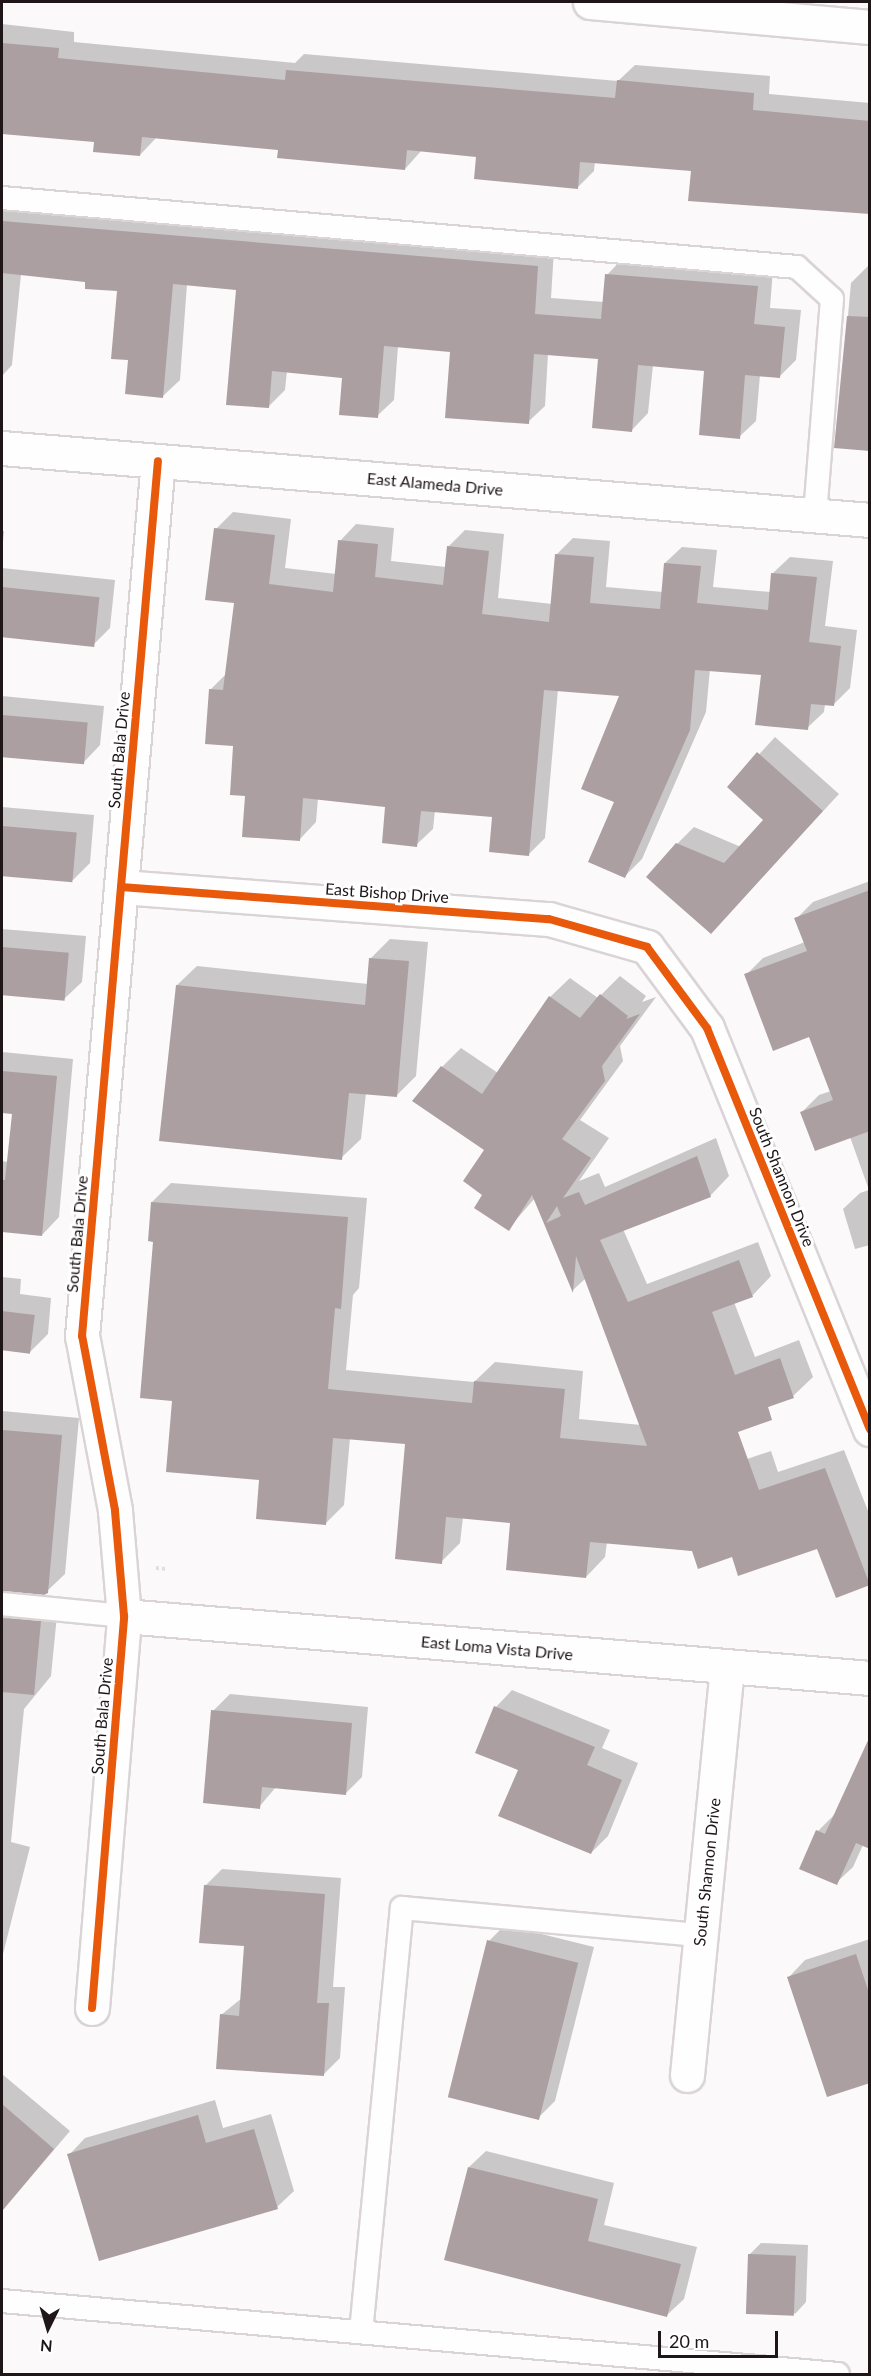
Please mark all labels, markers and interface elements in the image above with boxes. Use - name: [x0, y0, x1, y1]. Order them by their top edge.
- street label: East Alameda Drive: [366, 468, 504, 500]
- street label: South Bala Drive: [104, 691, 134, 809]
- street label: East Bishop Drive: [324, 879, 450, 907]
- street label: South Shannon Drive: [745, 1104, 819, 1250]
- street label: South Bala Drive: [62, 1175, 92, 1293]
- street label: East Loma Vista Drive: [420, 1632, 574, 1664]
- street label: South Bala Drive: [87, 1657, 117, 1775]
- street label: South Shannon Drive: [690, 1797, 724, 1947]
- north arrow: [18, 2298, 78, 2358]
- scale bar: [661, 2319, 781, 2357]
- text: 20 m: [669, 2330, 709, 2352]
- text: N: [39, 2336, 53, 2356]

